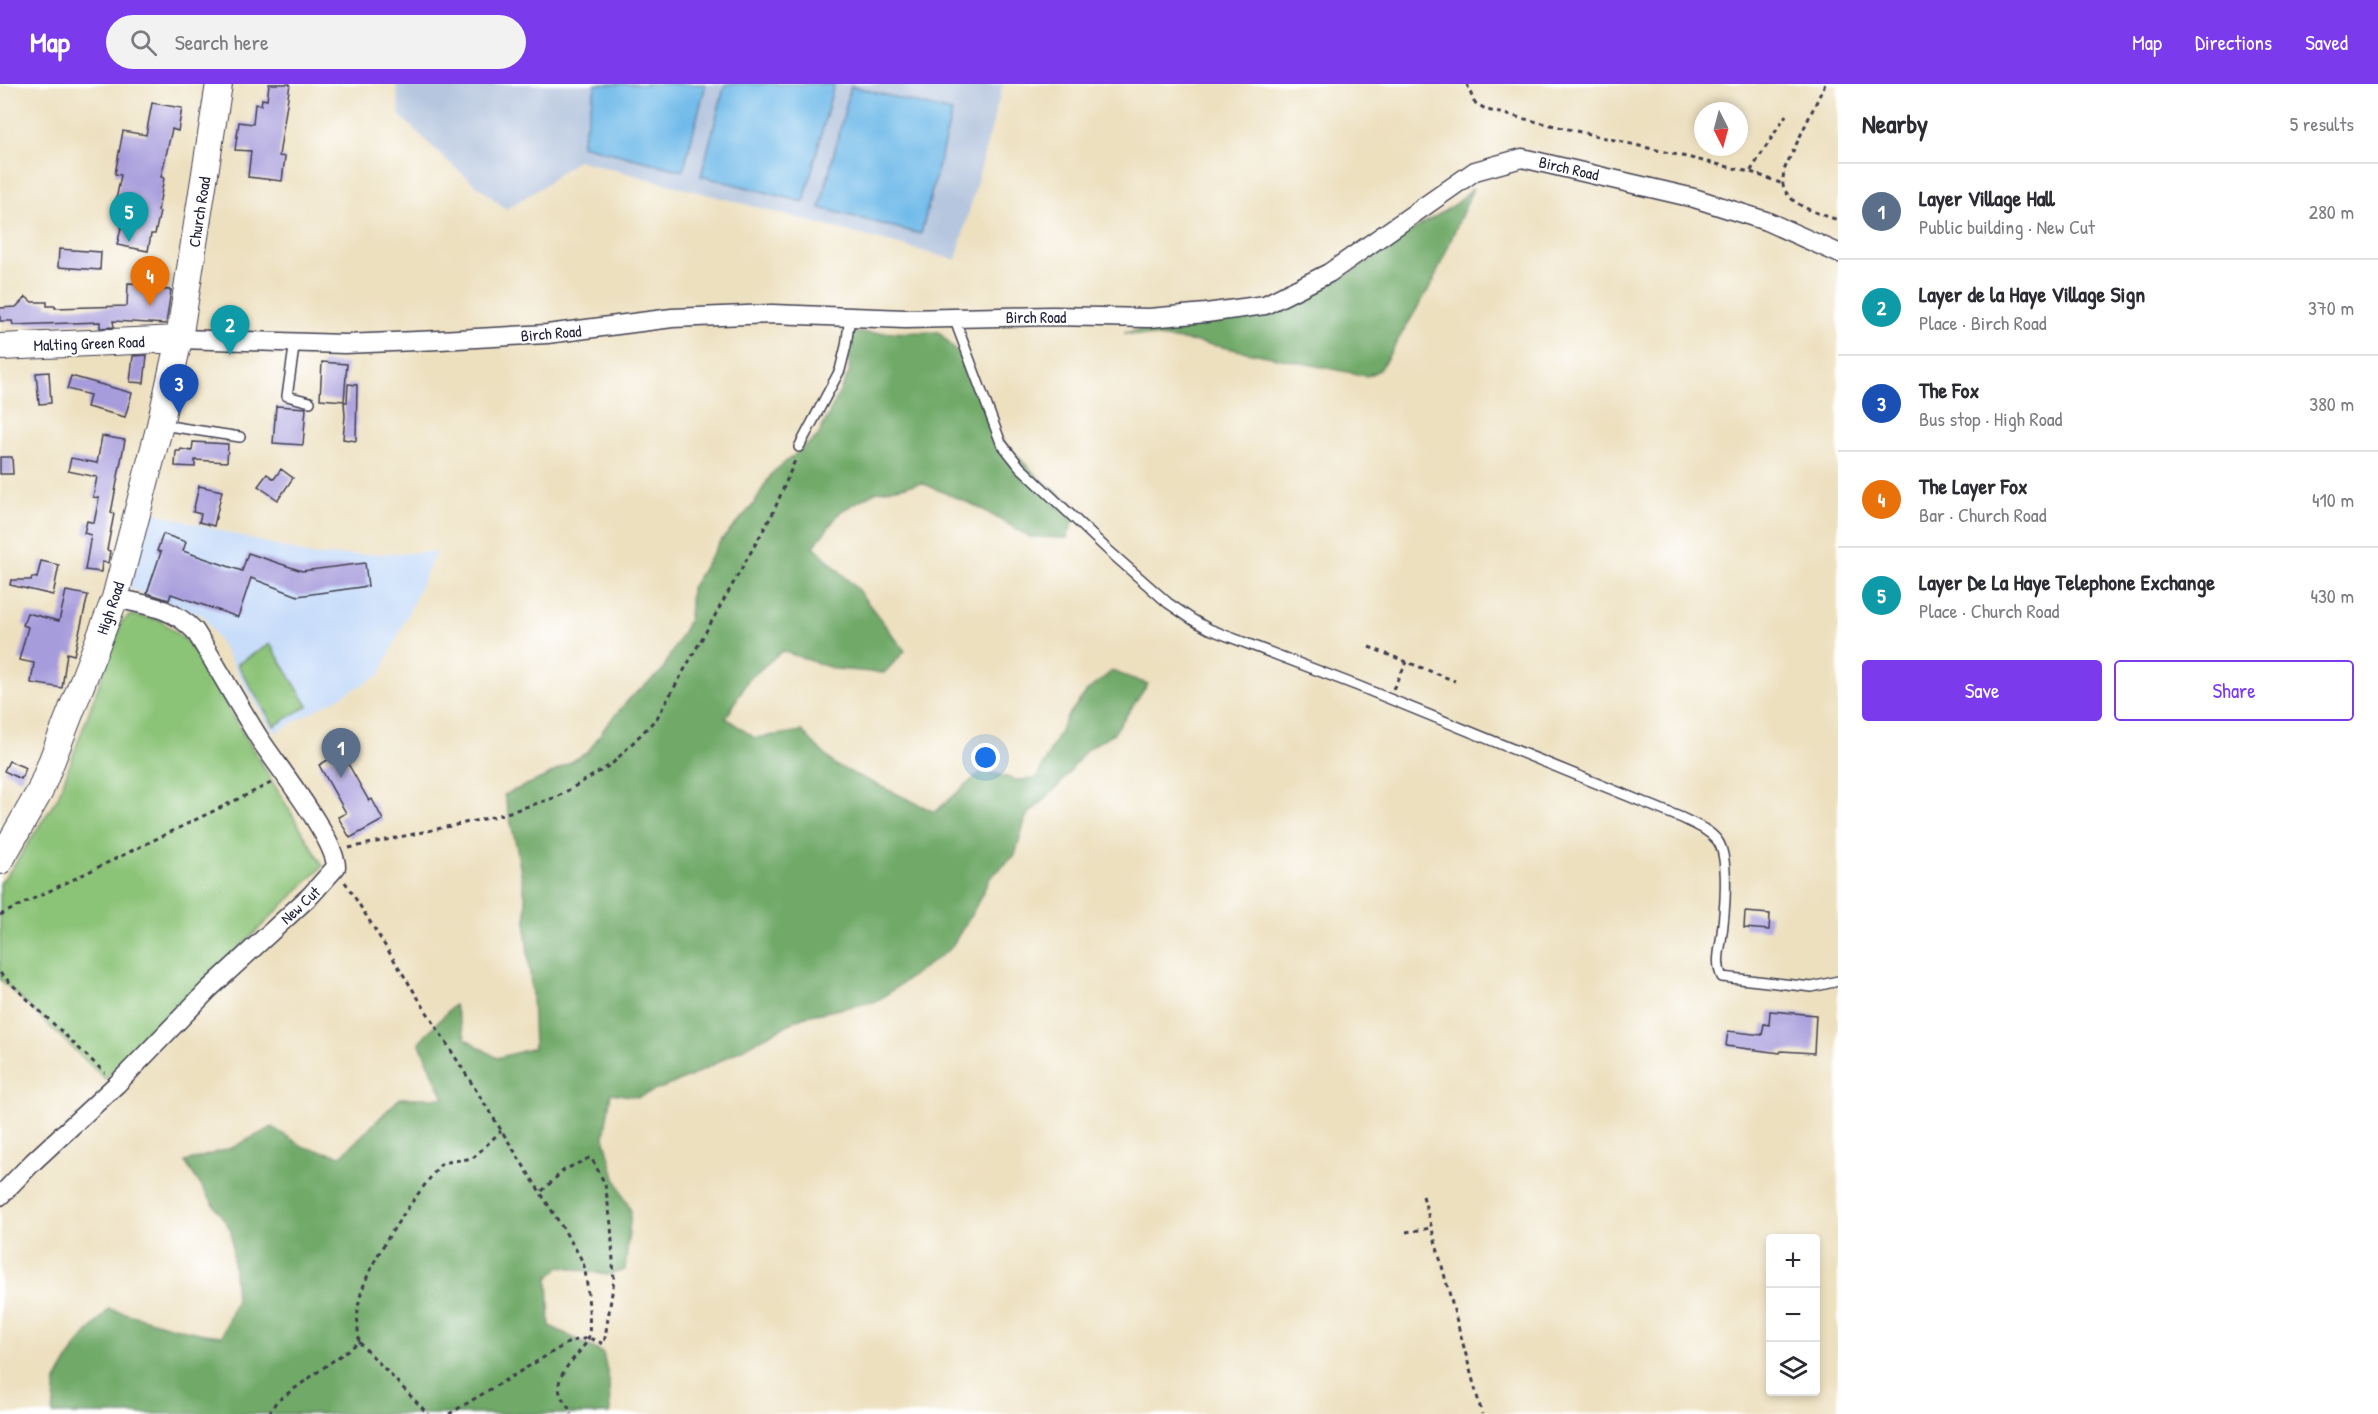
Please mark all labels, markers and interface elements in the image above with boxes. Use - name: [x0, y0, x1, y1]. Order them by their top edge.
- search box: [106, 15, 526, 69]
- text: Map: [30, 23, 70, 61]
- icon: search: [127, 26, 160, 59]
- text: Search here: [175, 27, 269, 57]
- text: Map: [2132, 28, 2162, 57]
- text: Directions: [2195, 28, 2272, 57]
- text: Saved: [2305, 28, 2348, 57]
- north arrow: [1694, 102, 1748, 156]
- text: Nearby: [1862, 106, 1928, 141]
- text: 5 results: [2290, 110, 2354, 137]
- street label: Birch Road: [1537, 150, 1601, 186]
- street label: Church Road: [183, 175, 215, 249]
- text: Layer Village Hall: [1919, 183, 2055, 213]
- pin: 5: [110, 192, 148, 242]
- text: 1: [1878, 198, 1885, 225]
- text: 280 m: [2309, 198, 2354, 225]
- text: Public building · New Cut: [1919, 213, 2095, 240]
- pin: 4: [130, 256, 170, 306]
- text: Layer de la Haye Village Sign: [1919, 279, 2145, 309]
- text: 2: [1877, 294, 1886, 321]
- text: 370 m: [2308, 294, 2354, 321]
- pin: 2: [210, 306, 250, 355]
- street label: Birch Road: [1006, 306, 1066, 328]
- text: Place · Birch Road: [1919, 309, 2047, 336]
- street label: Birch Road: [520, 319, 582, 347]
- street label: Malting Green Road: [33, 330, 145, 356]
- pin: 3: [160, 364, 198, 414]
- text: The Fox: [1919, 375, 1979, 405]
- text: 3: [1877, 390, 1886, 417]
- text: 380 m: [2309, 390, 2354, 417]
- text: Bus stop · High Road: [1919, 405, 2062, 432]
- text: The Layer Fox: [1919, 471, 2028, 501]
- text: 4: [1878, 486, 1885, 513]
- text: 410 m: [2312, 486, 2354, 513]
- text: Bar · Church Road: [1919, 501, 2046, 528]
- text: Layer De La Haye Telephone Exchange: [1919, 567, 2215, 597]
- street label: High Road: [91, 578, 129, 638]
- text: 5: [1877, 582, 1886, 609]
- text: 430 m: [2310, 582, 2354, 609]
- text: Place · Church Road: [1919, 597, 2059, 624]
- button: Save: [1862, 660, 2102, 721]
- button: Share: [2114, 660, 2354, 721]
- pin: 1: [322, 728, 360, 778]
- your location: [971, 743, 1000, 772]
- street label: New Cut: [275, 881, 325, 929]
- map controls: [1766, 1234, 1820, 1396]
- button: +: [1766, 1234, 1820, 1288]
- button: −: [1766, 1288, 1820, 1342]
- button: layers: [1766, 1342, 1820, 1396]

